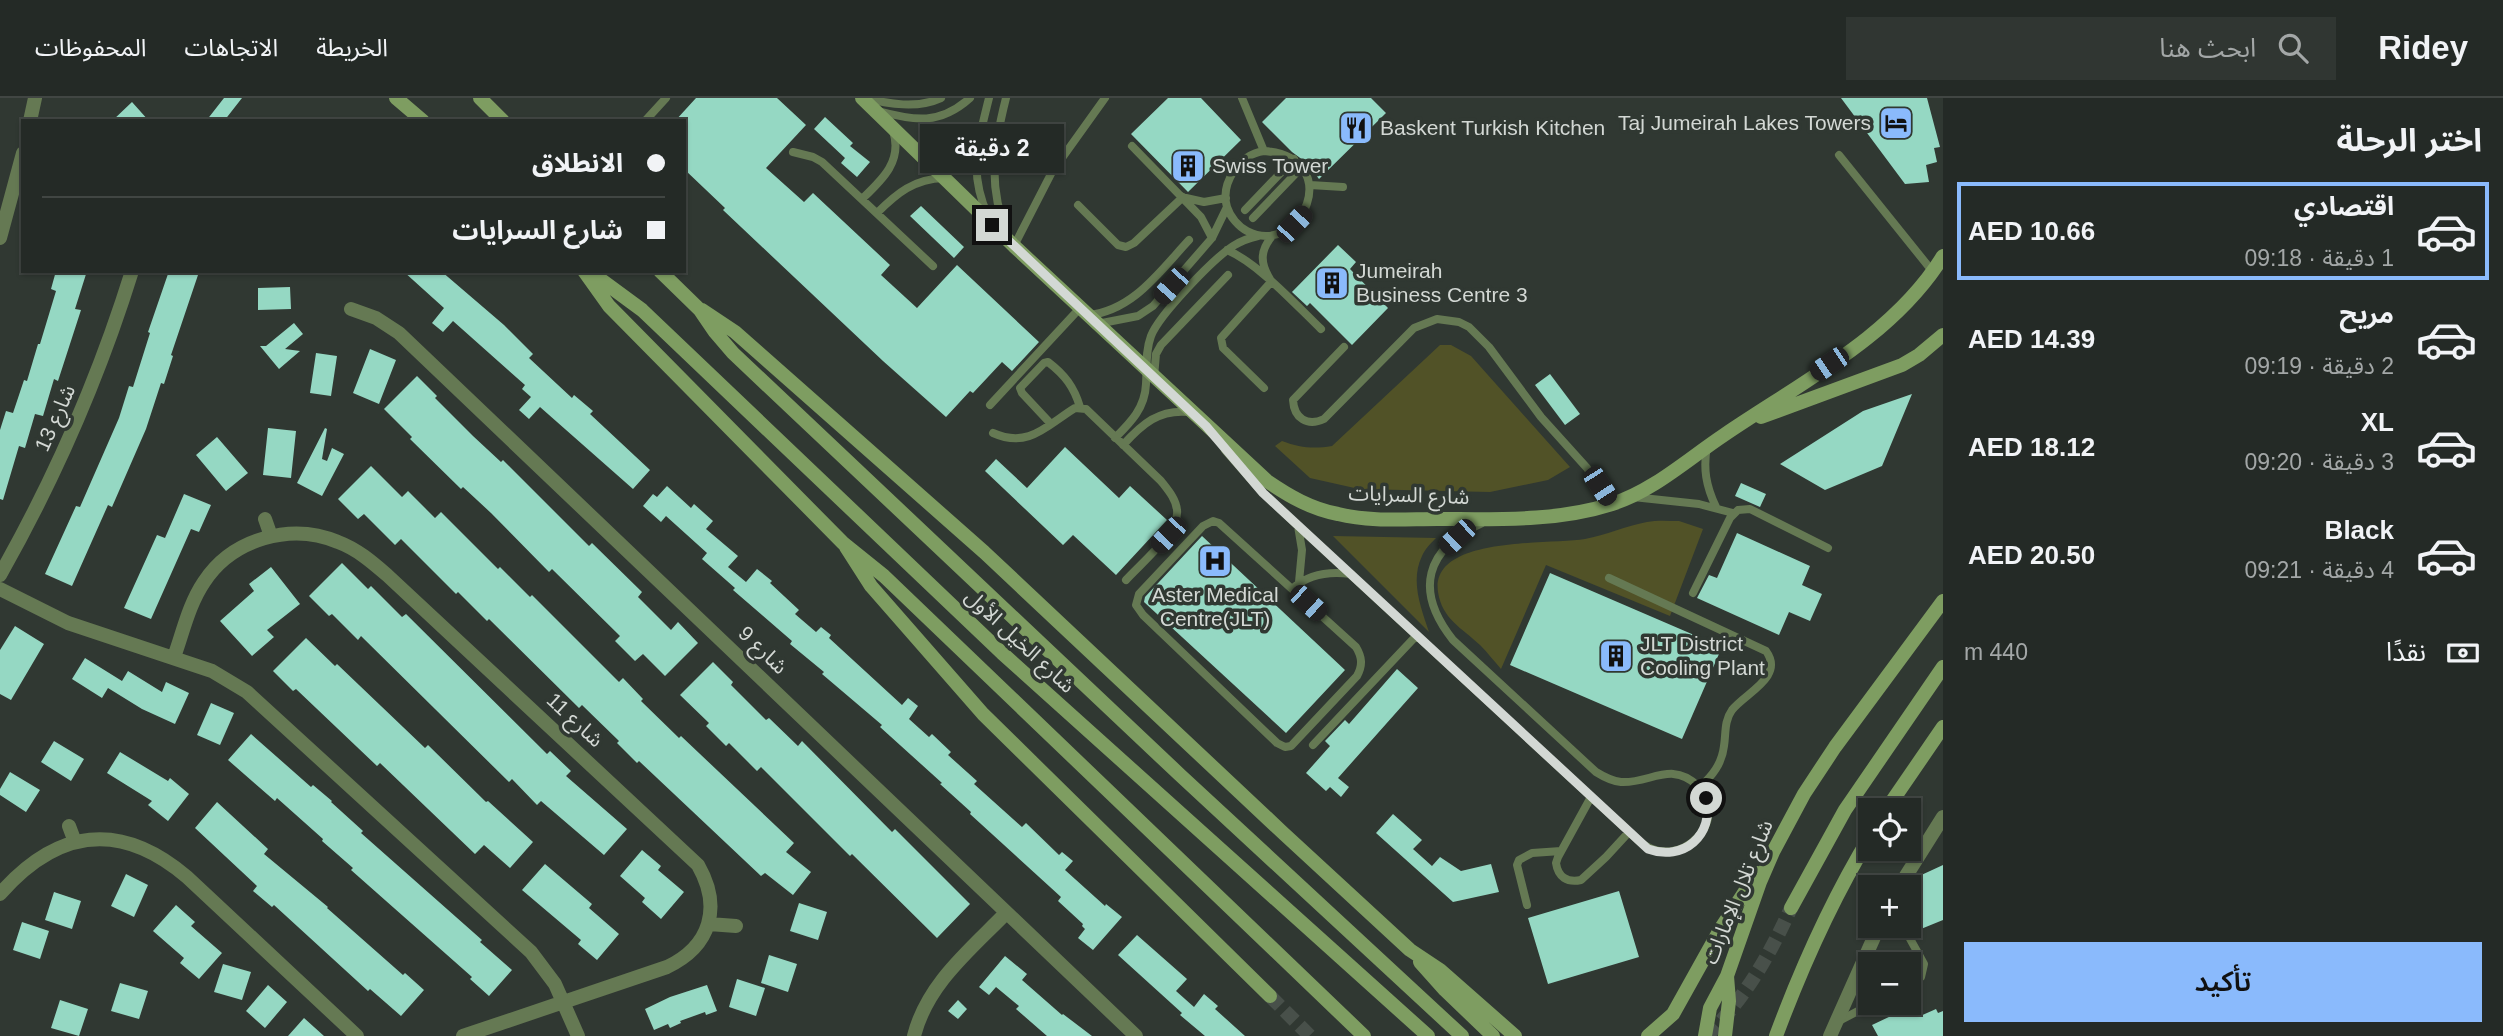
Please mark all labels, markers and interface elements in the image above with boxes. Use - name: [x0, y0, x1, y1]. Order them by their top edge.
- search box: [1846, 17, 2336, 80]
- icon: search: [2274, 29, 2312, 67]
- text: Ridey: [2378, 29, 2468, 66]
- text: ابحث هنا: [2159, 33, 2256, 63]
- text: المحفوظات: [35, 34, 146, 61]
- text: الاتجاهات: [184, 34, 278, 61]
- text: الخريطة: [316, 34, 388, 61]
- hotel icon: Taj Jumeirah Lakes Towers: [1877, 104, 1915, 142]
- restaurant icon: Baskent Turkish Kitchen: [1337, 109, 1375, 147]
- place label: Taj Jumeirah Lakes Towers: [1618, 111, 1871, 134]
- place label: Baskent Turkish Kitchen: [1380, 116, 1605, 139]
- text: اختر الرحلة: [2336, 122, 2482, 158]
- callout: 2 دقيقة: [920, 123, 1064, 172]
- text: 2 دقيقة: [955, 135, 1030, 161]
- building icon: Swiss Tower: [1169, 147, 1207, 185]
- text: الانطلاق: [532, 148, 623, 178]
- place label: Swiss Tower: [1212, 154, 1328, 177]
- text: اقتصادي: [2294, 191, 2394, 221]
- icon: car: [2415, 200, 2478, 263]
- car: [1272, 201, 1317, 247]
- route end: [976, 209, 1008, 241]
- text: شارع السرايات: [452, 215, 623, 245]
- text: AED 10.66: [1968, 216, 2095, 246]
- text: 1 دقيقة · 09:18: [2244, 245, 2394, 271]
- place label: Jumeirah Business Centre 3: [1356, 259, 1528, 306]
- car: [1150, 263, 1193, 309]
- building icon: Jumeirah Business Centre 3: [1313, 264, 1351, 302]
- text: مريح: [2339, 299, 2394, 329]
- icon: car: [2415, 308, 2478, 371]
- text: AED 14.39: [1968, 324, 2095, 354]
- car: [1806, 344, 1853, 384]
- text: 2 دقيقة · 09:19: [2244, 353, 2394, 379]
- street label: شارع 13: [30, 381, 83, 456]
- text: XL: [2361, 407, 2394, 437]
- icon: car: [2415, 416, 2478, 479]
- text: AED 18.12: [1968, 432, 2095, 462]
- text: 3 دقيقة · 09:20: [2244, 449, 2394, 475]
- car: [1580, 463, 1621, 509]
- street label: شارع السرايات: [1348, 481, 1470, 512]
- car: [1146, 512, 1191, 558]
- car: [1435, 515, 1480, 559]
- text: Black: [2325, 515, 2394, 545]
- icon: car: [2415, 524, 2478, 587]
- text: AED 20.50: [1968, 540, 2095, 570]
- hospital icon: Aster Medical Centre(JLT): [1196, 542, 1234, 580]
- text: 4 دقيقة · 09:21: [2244, 557, 2394, 583]
- car: [1286, 581, 1331, 625]
- place label: Aster Medical Centre(JLT): [1151, 583, 1279, 630]
- street label: شارع الخيل الأول: [958, 584, 1080, 700]
- street label: شارع 9: [732, 621, 792, 681]
- place label: JLT District Cooling Plant: [1640, 632, 1765, 679]
- icon: cash: [2444, 634, 2482, 672]
- building icon: JLT District Cooling Plant: [1597, 637, 1635, 675]
- text: نقدًا: [2386, 637, 2426, 667]
- text: 440 m: [1964, 639, 2028, 665]
- street label: شارع 11: [540, 688, 608, 754]
- route start: [1690, 782, 1722, 814]
- map controls: [1858, 798, 1921, 1015]
- button: locate: [1858, 798, 1921, 861]
- street label: شارع تلال الإمارات: [1698, 816, 1781, 969]
- button: +: [1858, 875, 1921, 938]
- button: تأكيد: [1964, 942, 2482, 1022]
- button: −: [1858, 952, 1921, 1015]

